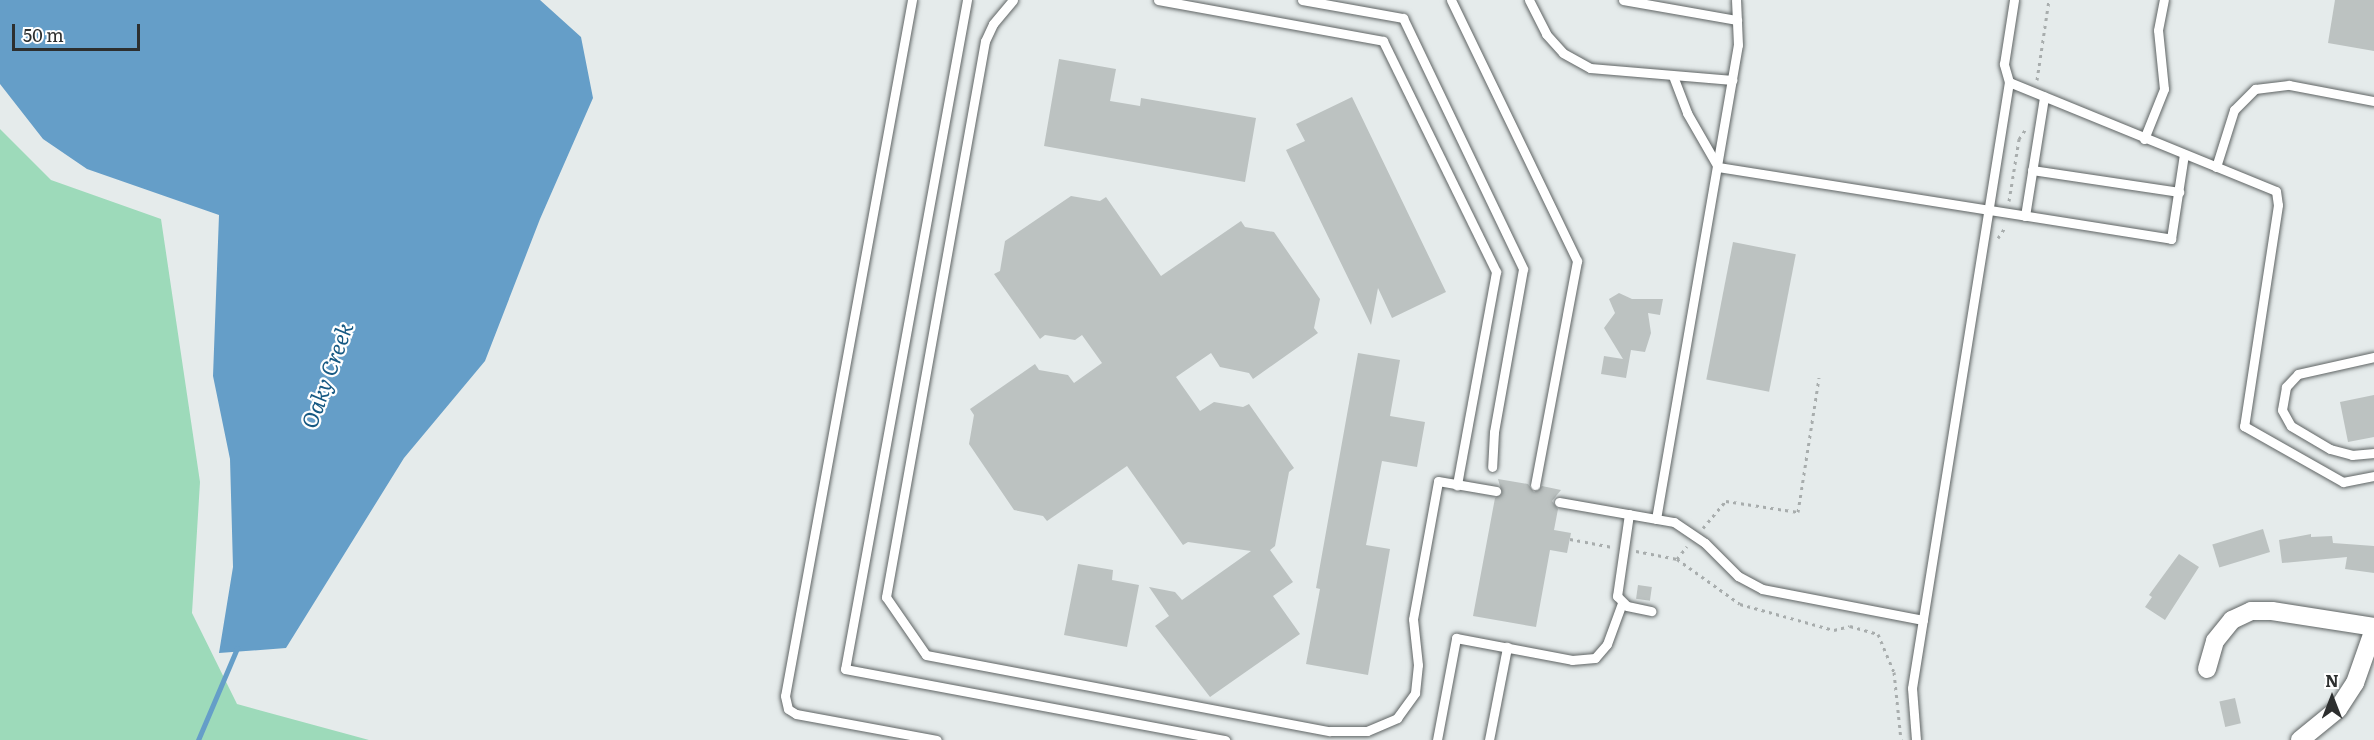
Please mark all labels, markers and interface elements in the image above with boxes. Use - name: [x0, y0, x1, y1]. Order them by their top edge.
- scale bar: [15, 12, 142, 50]
- text: 50 m: [23, 21, 64, 48]
- water label: Oaky Creek: [295, 318, 357, 432]
- north arrow: [2302, 668, 2362, 728]
- text: N: [2325, 668, 2339, 692]

